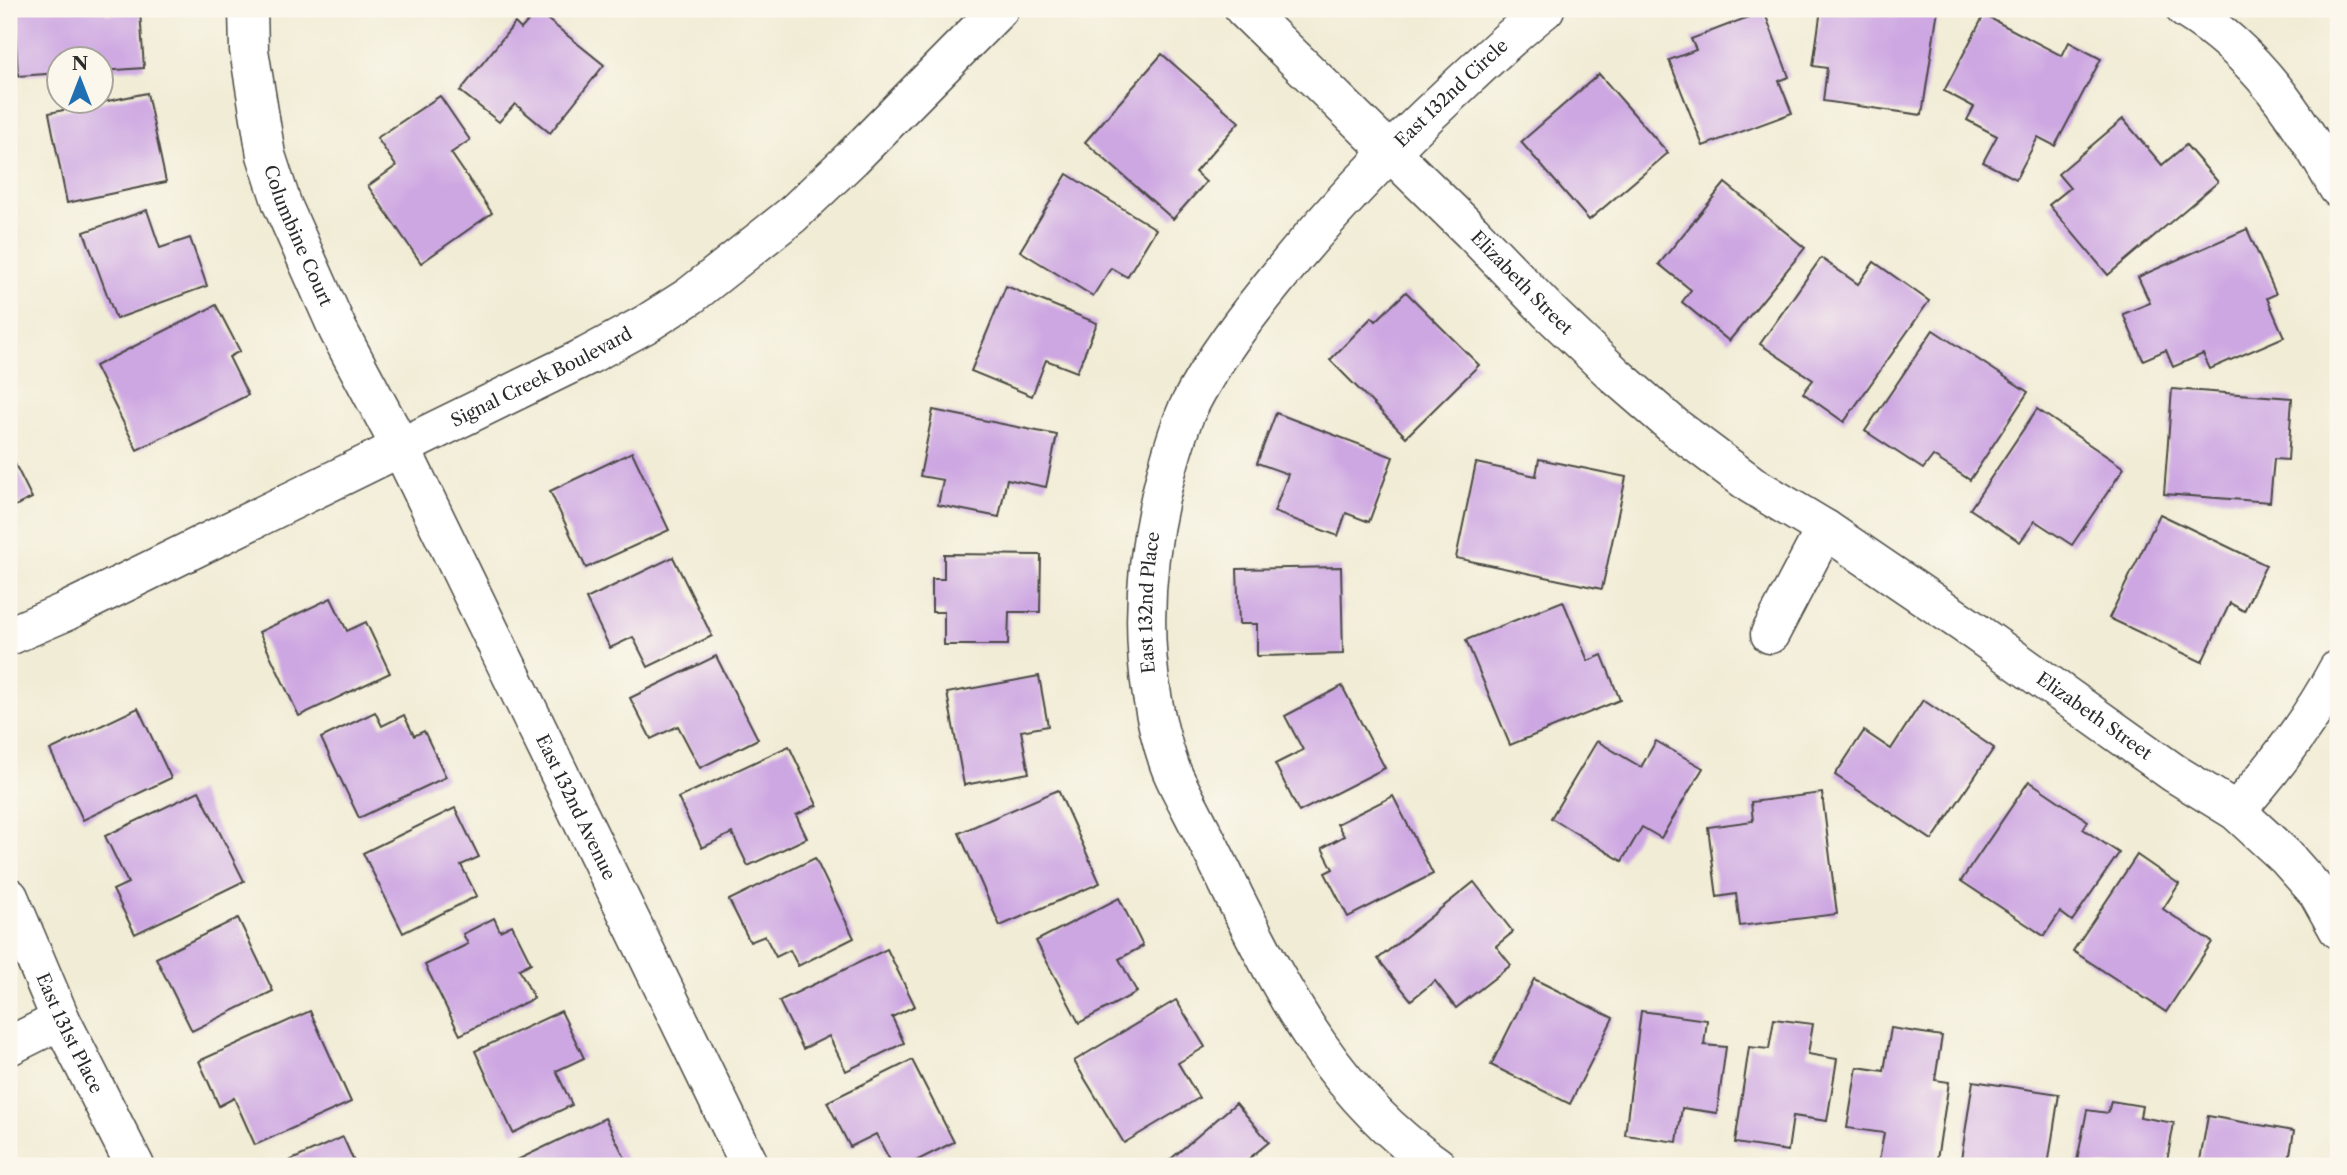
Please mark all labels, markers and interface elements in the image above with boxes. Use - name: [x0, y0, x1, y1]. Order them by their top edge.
- street label: East 132nd Circle: [1390, 35, 1513, 152]
- north arrow: [46, 46, 116, 116]
- text: N: [72, 52, 88, 75]
- street label: Columbine Court: [259, 162, 337, 310]
- street label: Elizabeth Street: [1466, 226, 1578, 340]
- street label: Signal Creek Boulevard: [447, 323, 636, 432]
- street label: East 132nd Place: [1135, 530, 1164, 674]
- street label: Elizabeth Street: [2032, 668, 2157, 765]
- street label: East 132nd Avenue: [531, 731, 620, 884]
- street label: East 131st Place: [31, 970, 107, 1097]

